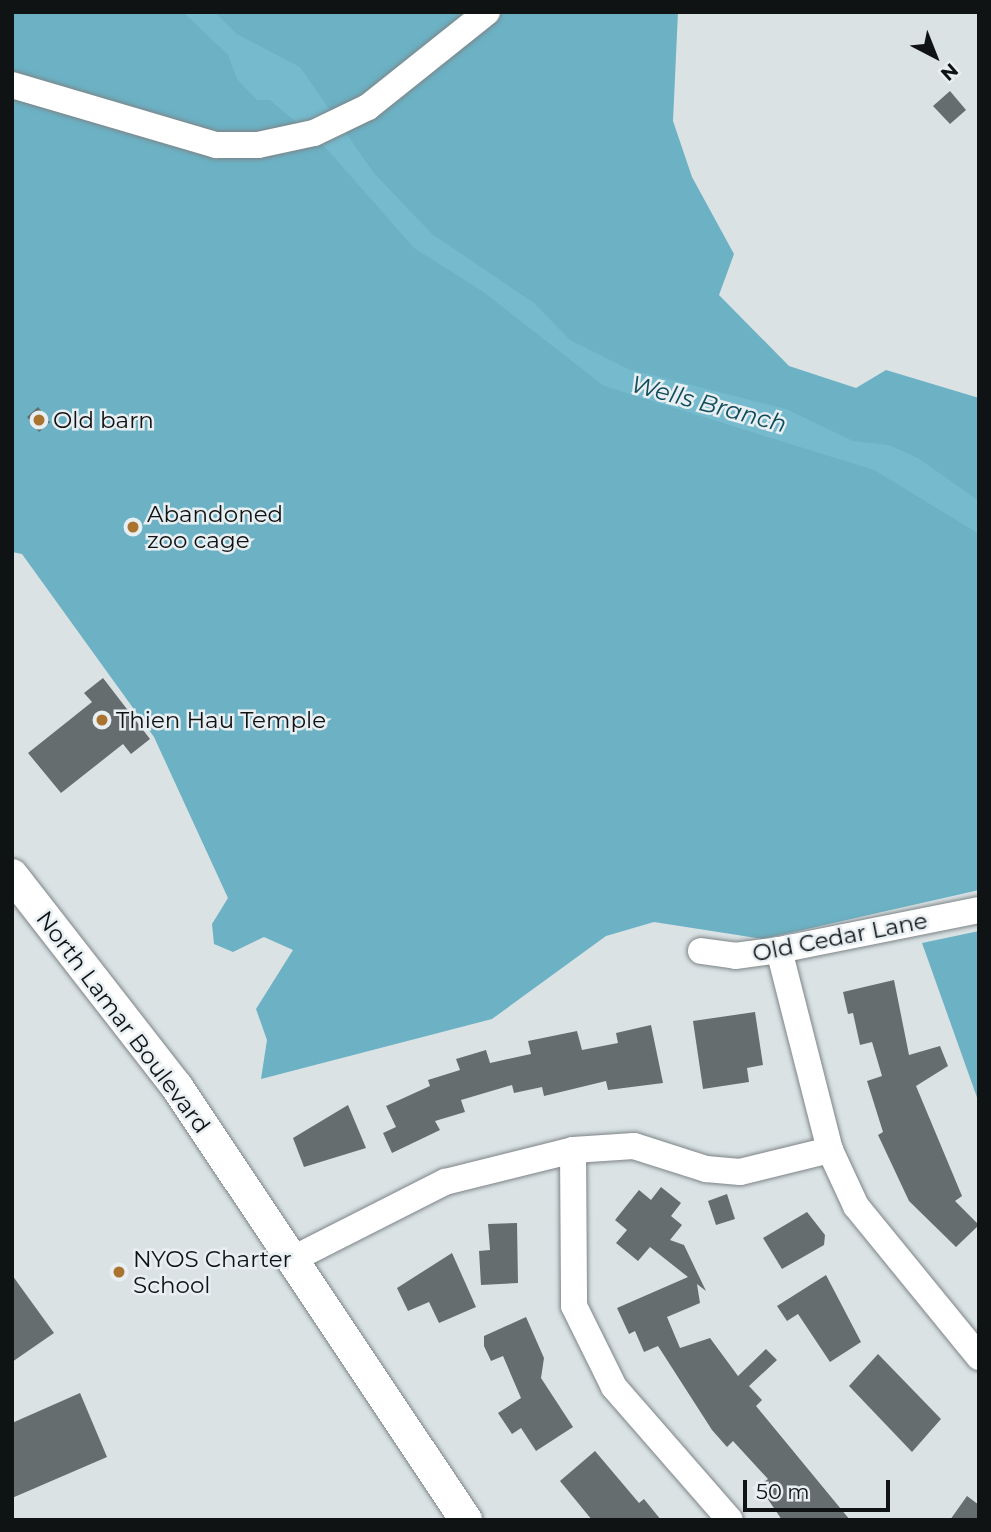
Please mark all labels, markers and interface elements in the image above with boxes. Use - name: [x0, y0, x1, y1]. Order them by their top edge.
- north arrow: [900, 21, 970, 91]
- text: N: [936, 58, 963, 86]
- water label: Wells Branch: [628, 369, 790, 439]
- place label: Old barn: [53, 406, 154, 434]
- marker: Old barn: [31, 412, 47, 428]
- place label: Abandoned zoo cage: [147, 500, 283, 554]
- marker: Abandoned zoo cage: [125, 519, 141, 535]
- place label: Thien Hau Temple: [116, 706, 326, 734]
- marker: Thien Hau Temple: [94, 712, 110, 728]
- street label: North Lamar Boulevard: [30, 905, 216, 1139]
- street label: Old Cedar Lane: [750, 906, 930, 968]
- place label: NYOS Charter School: [133, 1245, 292, 1299]
- marker: NYOS Charter School: [111, 1264, 127, 1280]
- scale bar: [746, 1466, 893, 1510]
- text: 50 m: [756, 1479, 810, 1504]

